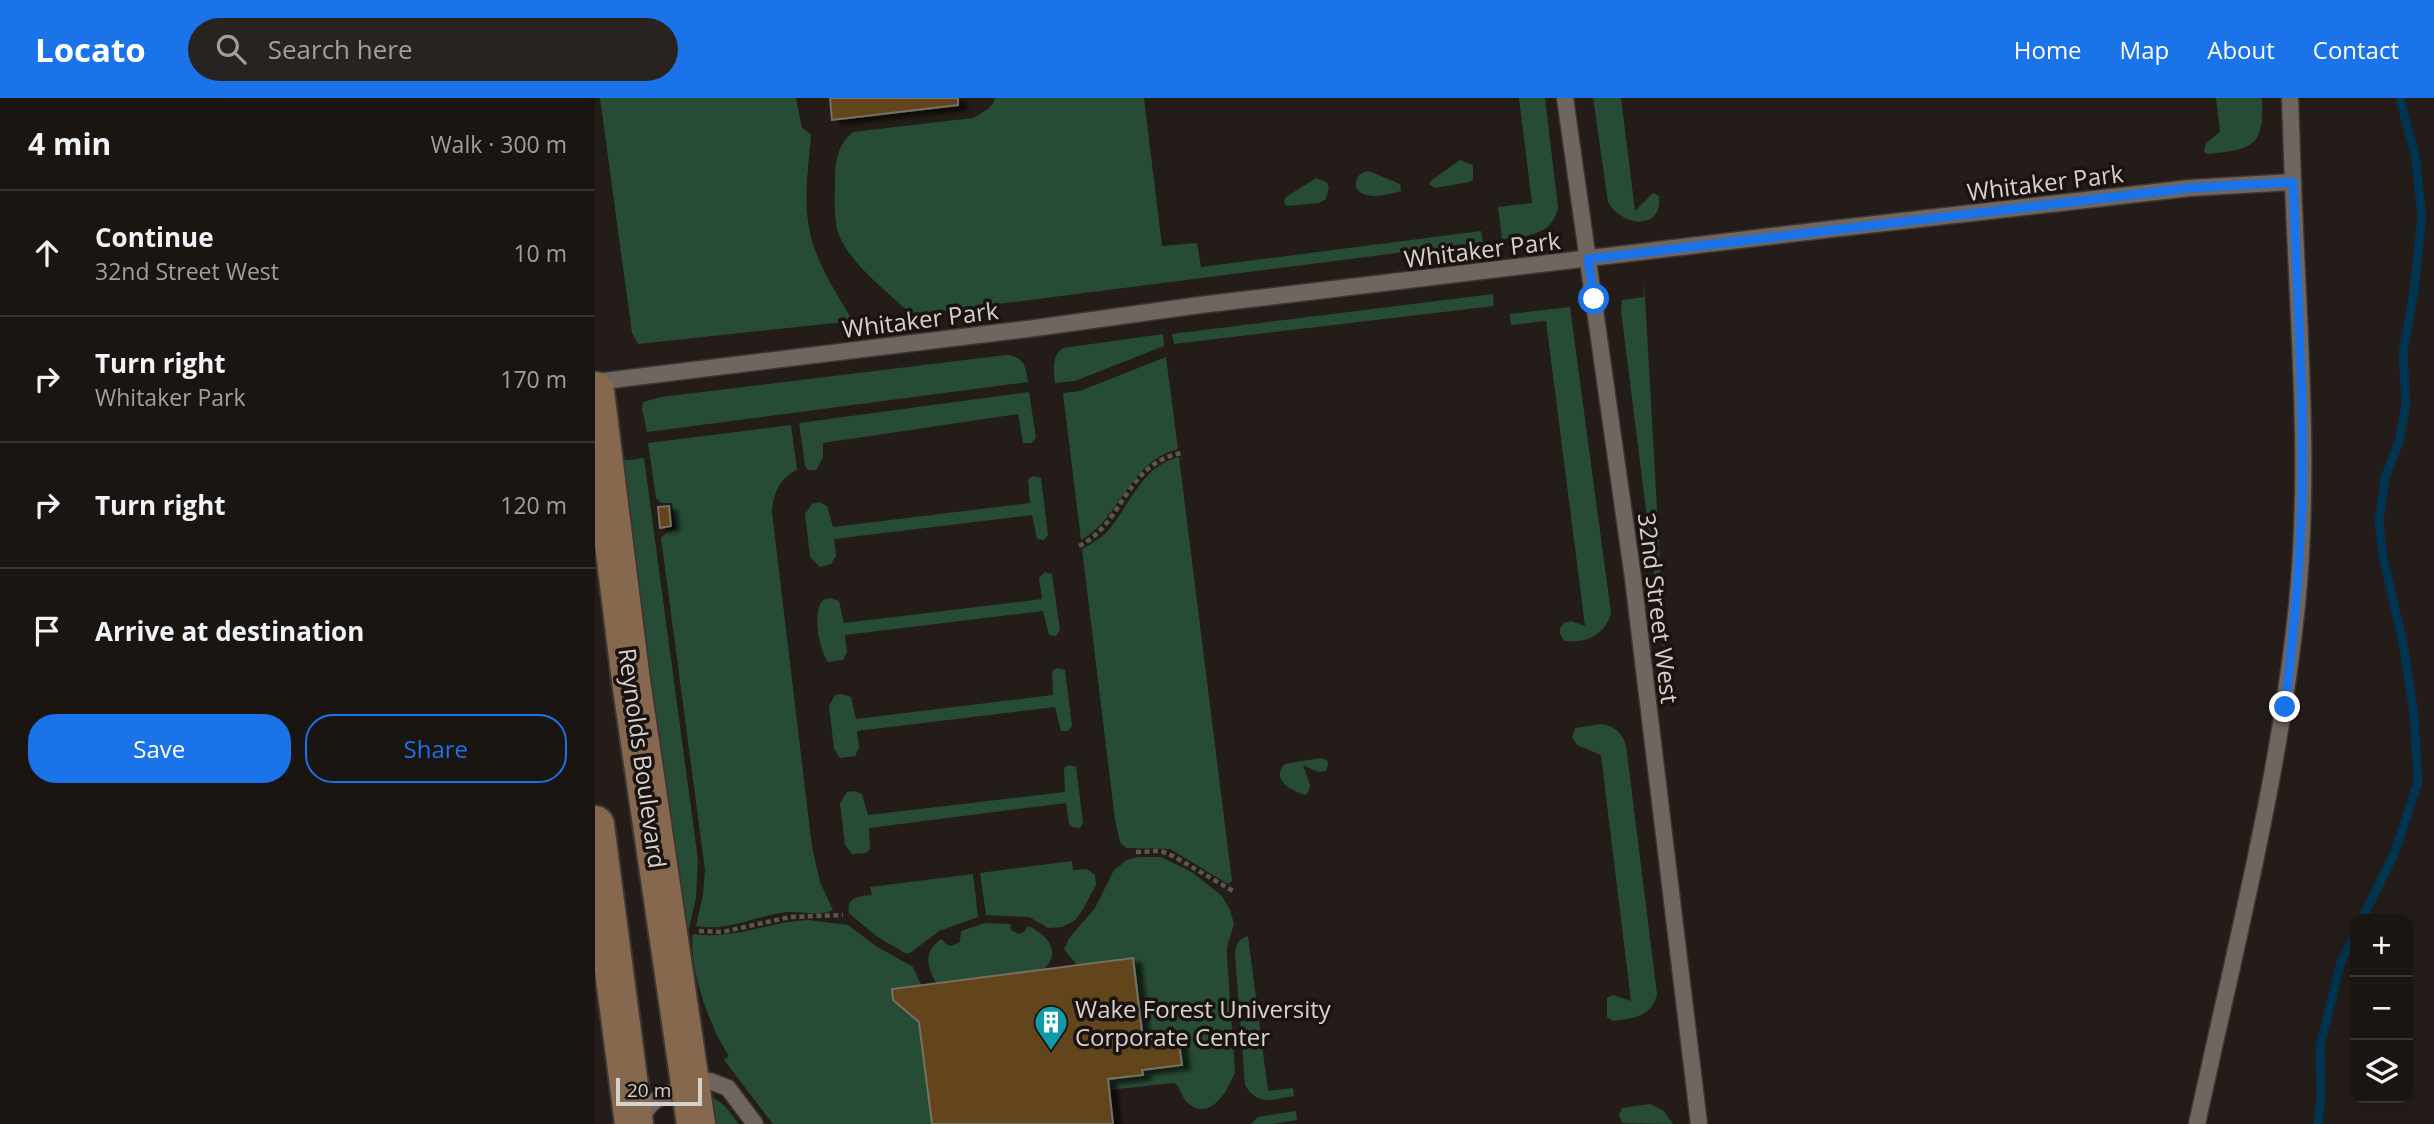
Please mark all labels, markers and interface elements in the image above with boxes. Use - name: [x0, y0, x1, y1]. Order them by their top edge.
- search box: [188, 18, 678, 81]
- text: Locato: [35, 27, 146, 72]
- icon: search: [212, 30, 250, 68]
- text: Search here: [268, 31, 413, 67]
- text: Home: [2014, 33, 2082, 66]
- text: Map: [2120, 33, 2169, 66]
- text: About: [2207, 33, 2275, 66]
- text: Contact: [2313, 33, 2399, 66]
- text: 4 min: [28, 123, 111, 164]
- text: Walk · 300 m: [430, 128, 567, 160]
- street label: Whitaker Park: [1965, 156, 2125, 208]
- text: Continue: [95, 219, 214, 255]
- street label: Whitaker Park: [1402, 223, 1562, 275]
- icon: ahead: [28, 234, 66, 272]
- text: 10 m: [513, 237, 567, 269]
- text: 32nd Street West: [95, 255, 279, 287]
- route start: [1578, 283, 1609, 314]
- street label: Whitaker Park: [840, 293, 1000, 345]
- text: Turn right: [95, 345, 226, 381]
- icon: right: [28, 360, 66, 398]
- text: 170 m: [500, 363, 567, 395]
- text: Whitaker Park: [95, 381, 246, 413]
- icon: right: [28, 486, 66, 524]
- text: Turn right: [95, 487, 226, 523]
- text: 120 m: [500, 489, 567, 521]
- street label: 32nd Street West: [1631, 511, 1687, 705]
- icon: arrive: [28, 612, 66, 650]
- text: Arrive at destination: [95, 613, 364, 649]
- street label: Reynolds Boulevard: [611, 646, 675, 870]
- route end: [2269, 691, 2300, 722]
- button: Save: [28, 714, 291, 783]
- button: Share: [305, 714, 567, 783]
- map controls: [2350, 914, 2413, 1103]
- button: +: [2350, 914, 2413, 977]
- button: −: [2350, 977, 2413, 1040]
- place label: Wake Forest University Corporate Center: [1075, 992, 1332, 1053]
- building icon: Wake Forest University Corporate Center: [1032, 1003, 1070, 1052]
- button: layers: [2350, 1040, 2413, 1103]
- scale bar: [616, 1075, 702, 1107]
- text: 20 m: [627, 1077, 671, 1103]

